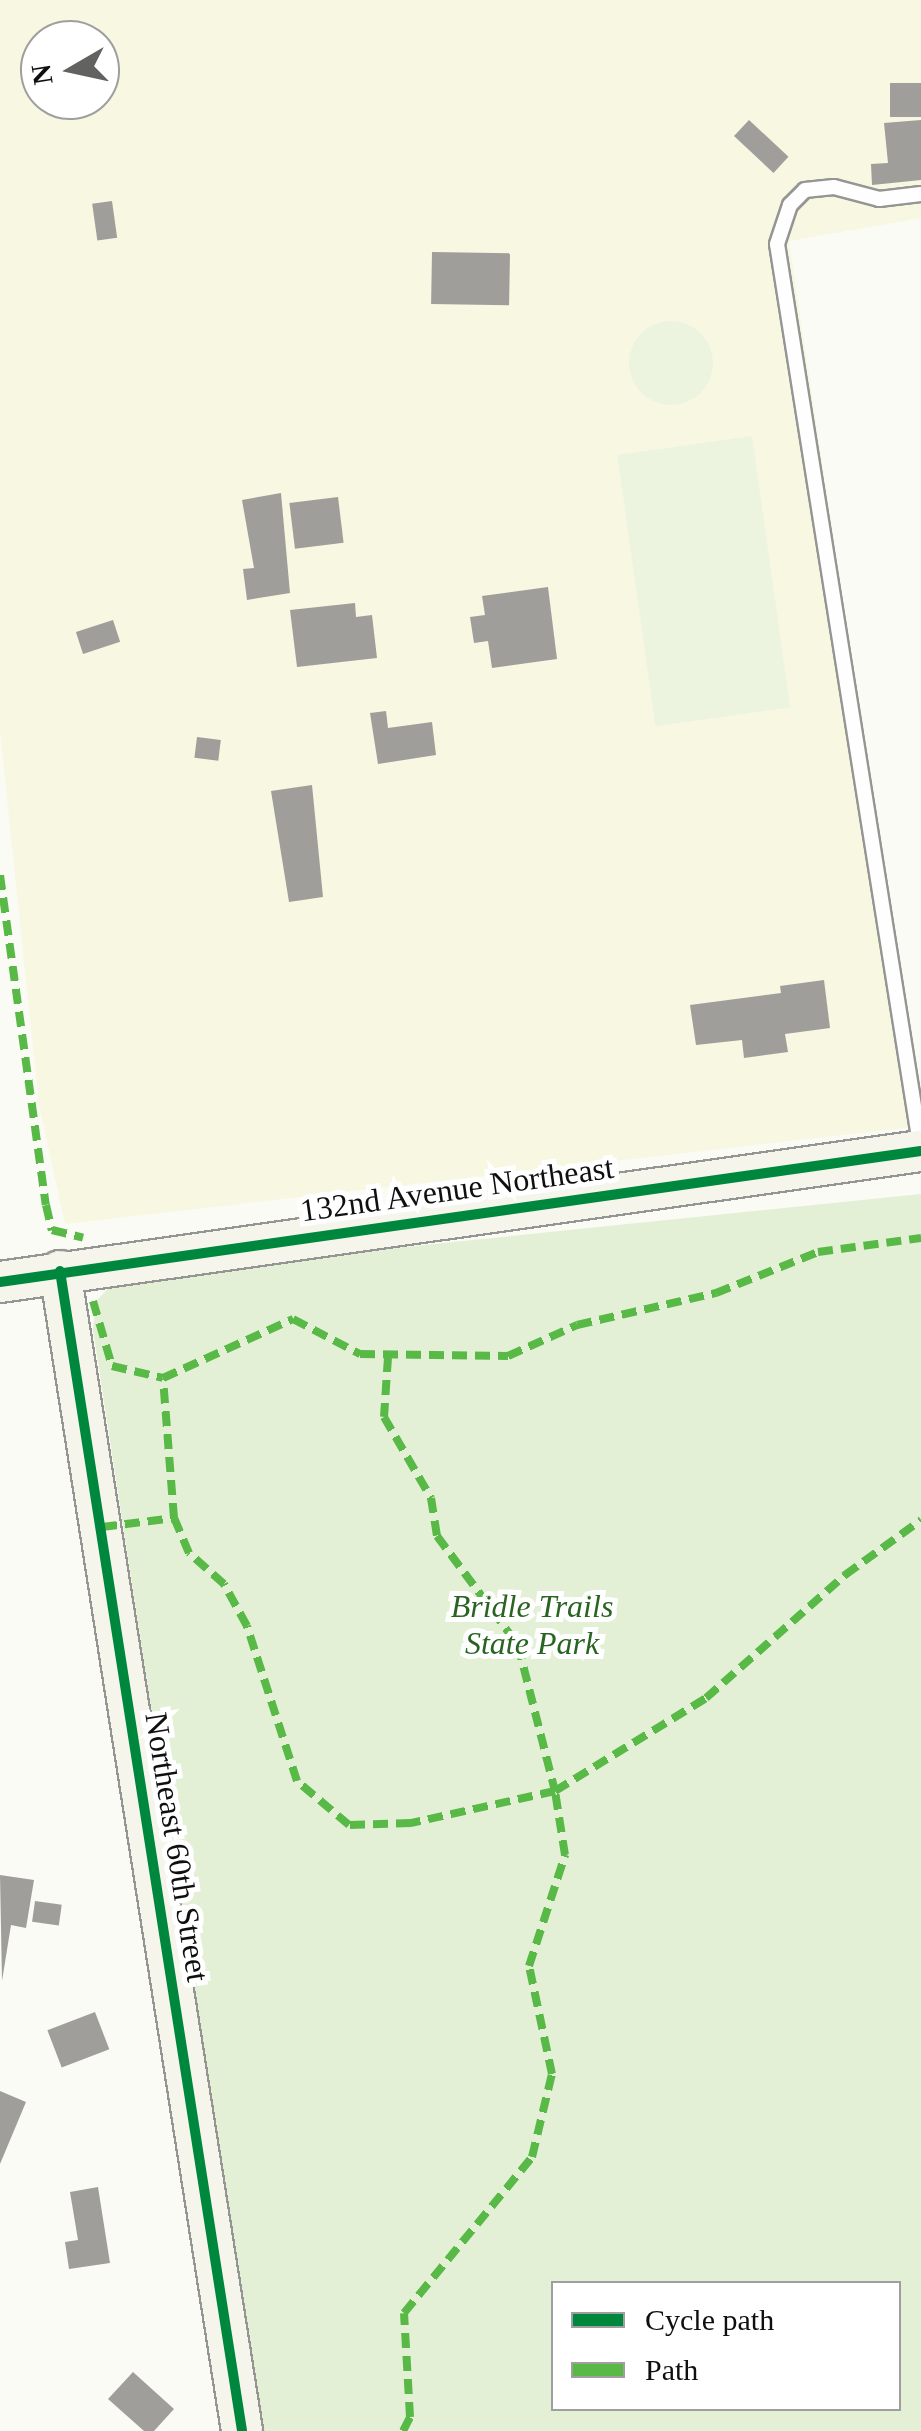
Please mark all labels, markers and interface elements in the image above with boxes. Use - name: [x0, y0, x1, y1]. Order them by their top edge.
- north arrow: [20, 20, 120, 120]
- text: N: [25, 62, 59, 87]
- street label: 132nd Avenue Northeast: [297, 1148, 617, 1230]
- park label: Bridle Trails State Park: [451, 1588, 613, 1663]
- street label: Northeast 60th Street: [137, 1710, 217, 1984]
- legend: [551, 2281, 901, 2411]
- text: Cycle path: [645, 2303, 774, 2336]
- text: Path: [645, 2353, 698, 2386]

